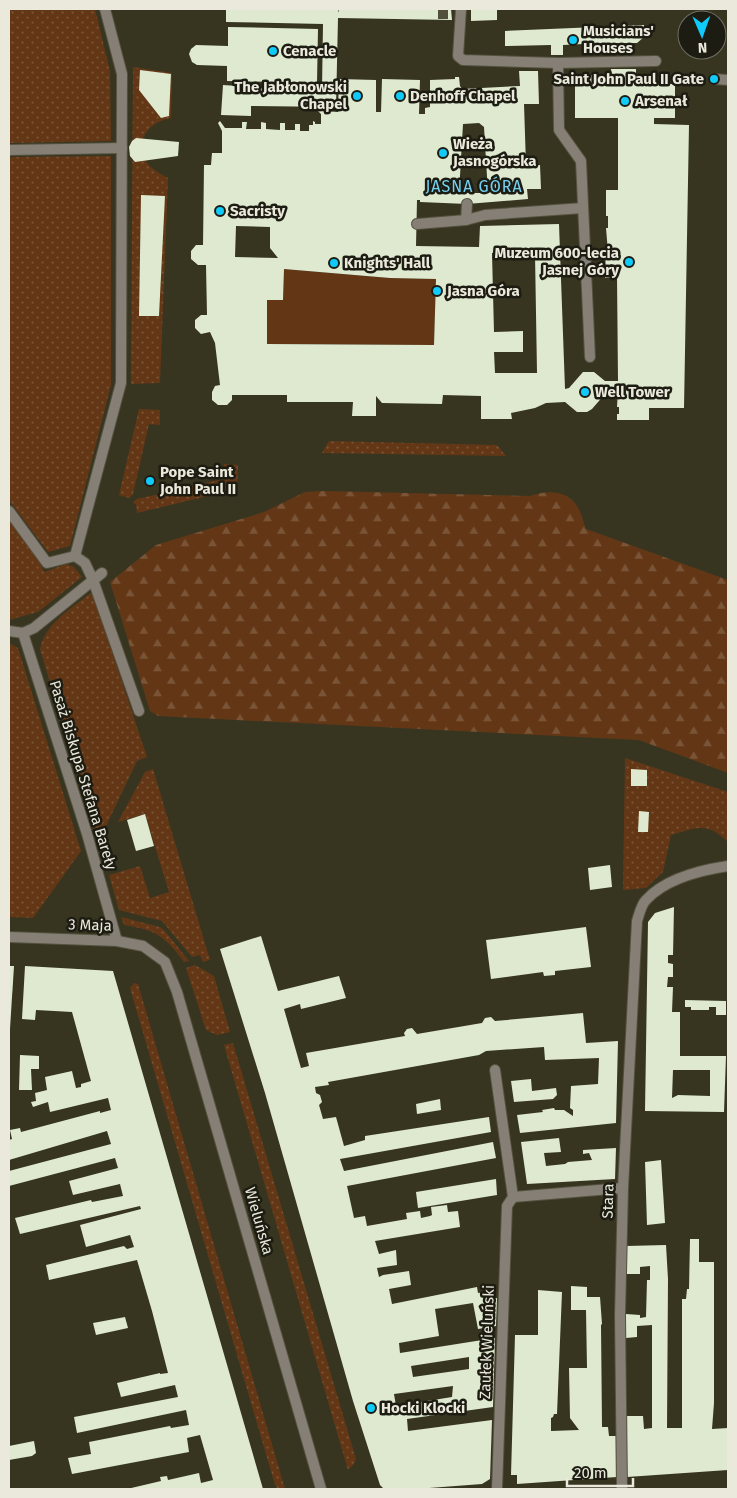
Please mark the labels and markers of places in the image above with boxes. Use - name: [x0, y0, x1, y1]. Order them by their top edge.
- place label: Musicians' Houses: [583, 22, 654, 57]
- marker: Musicians' Houses: [567, 34, 579, 46]
- place label: Cenacle: [283, 42, 336, 60]
- marker: Cenacle: [267, 45, 279, 57]
- place label: Saint John Paul II Gate: [554, 70, 704, 88]
- marker: Saint John Paul II Gate: [708, 73, 720, 85]
- place label: The Jabłonowski Chapel: [234, 78, 348, 113]
- place label: Denhoff Chapel: [410, 87, 516, 105]
- marker: The Jabłonowski Chapel: [351, 90, 363, 102]
- marker: Denhoff Chapel: [394, 90, 406, 102]
- place label: Arsenał: [634, 92, 688, 110]
- marker: Arsenał: [619, 95, 631, 107]
- place label: Wieża Jasnogórska: [452, 135, 537, 170]
- marker: Wieża Jasnogórska: [437, 147, 449, 159]
- place label: Sacristy: [230, 202, 285, 220]
- marker: Sacristy: [214, 205, 226, 217]
- place label: Muzeum 600-lecia Jasnej Góry: [494, 244, 619, 279]
- place label: Knights' Hall: [344, 254, 431, 272]
- marker: Muzeum 600-lecia Jasnej Góry: [623, 256, 635, 268]
- marker: Knights' Hall: [328, 257, 340, 269]
- place label: Jasna Góra: [446, 282, 520, 300]
- marker: Jasna Góra: [431, 285, 443, 297]
- place label: Well Tower: [595, 383, 671, 401]
- marker: Well Tower: [579, 386, 591, 398]
- place label: Pope Saint John Paul II: [159, 463, 236, 498]
- marker: Pope Saint John Paul II: [144, 475, 156, 487]
- place label: Hocki Klocki: [381, 1399, 465, 1417]
- marker: Hocki Klocki: [365, 1402, 377, 1414]

